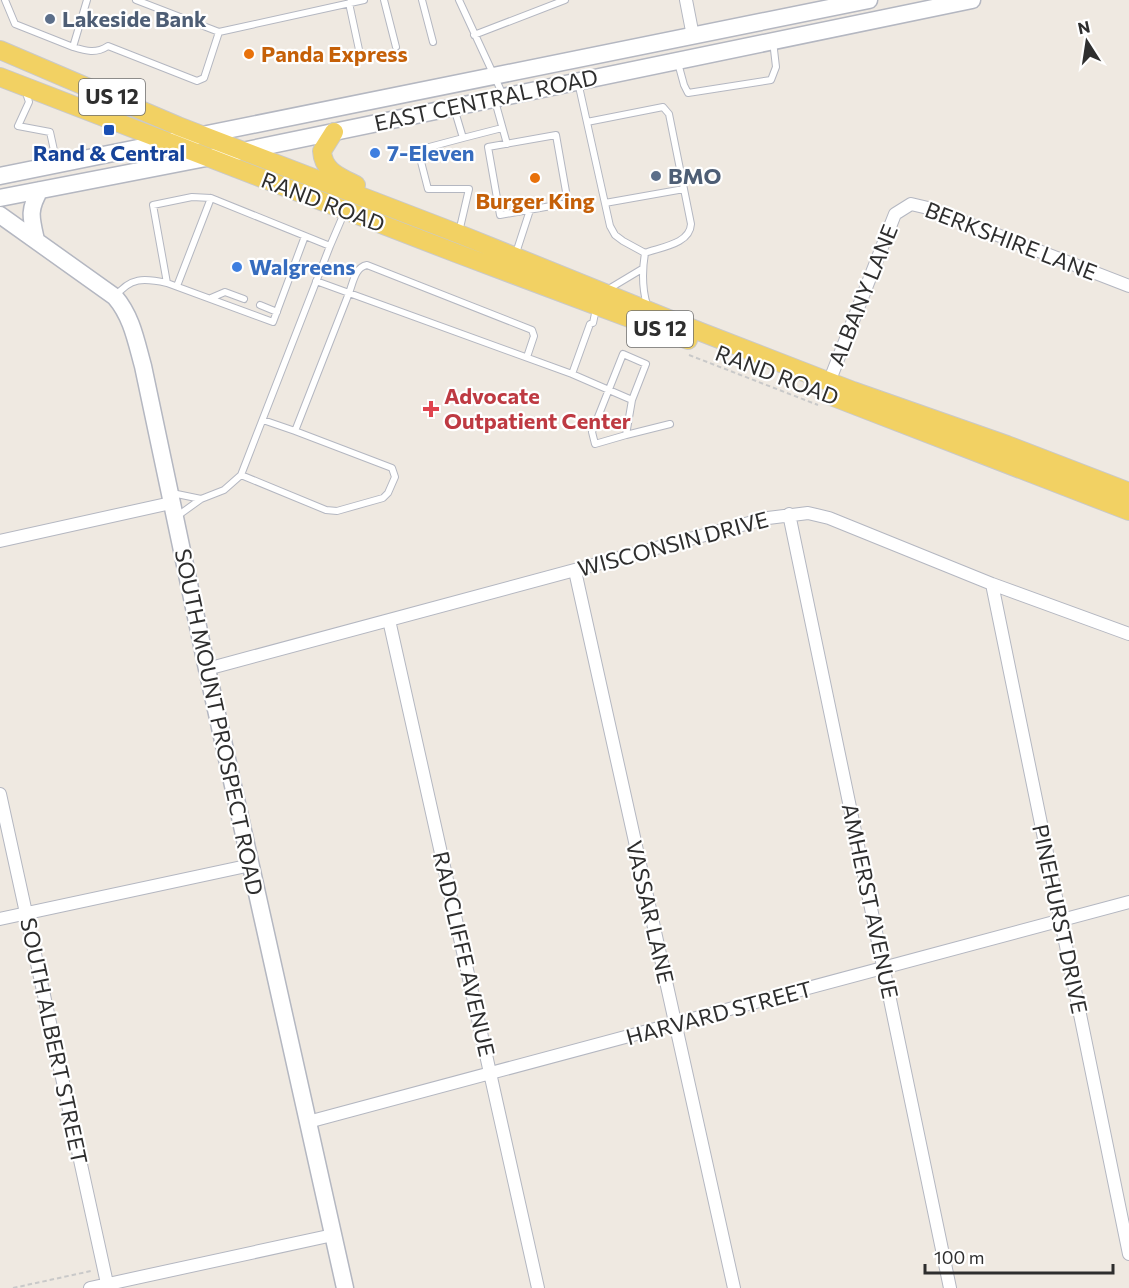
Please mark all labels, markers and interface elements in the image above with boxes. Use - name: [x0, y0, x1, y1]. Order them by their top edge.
- place label: Lakeside Bank: [62, 5, 207, 32]
- marker: Lakeside Bank: [43, 12, 57, 26]
- north arrow: [1057, 12, 1117, 72]
- text: N: [1076, 16, 1092, 37]
- place label: Panda Express: [261, 40, 408, 67]
- marker: Panda Express: [242, 47, 256, 61]
- street label: EAST CENTRAL ROAD: [372, 63, 600, 136]
- road number: US 12: [79, 79, 145, 115]
- marker: Rand & Central: [102, 123, 116, 137]
- place label: Rand & Central: [33, 139, 185, 166]
- place label: 7-Eleven: [387, 139, 475, 166]
- marker: 7-Eleven: [368, 146, 382, 160]
- place label: BMO: [668, 162, 721, 189]
- street label: RAND ROAD: [258, 166, 389, 237]
- marker: BMO: [649, 169, 663, 183]
- marker: Burger King: [528, 171, 542, 185]
- place label: Burger King: [475, 187, 595, 214]
- street label: BERKSHIRE LANE: [922, 195, 1101, 286]
- street label: ALBANY LANE: [822, 220, 903, 369]
- place label: Walgreens: [249, 253, 355, 280]
- marker: Walgreens: [230, 260, 244, 274]
- road number: US 12: [627, 311, 693, 347]
- street label: RAND ROAD: [712, 339, 843, 410]
- place label: Advocate Outpatient Center: [444, 382, 631, 434]
- marker: Advocate Outpatient Center: [422, 400, 440, 418]
- street label: WISCONSIN DRIVE: [575, 505, 771, 582]
- street label: SOUTH MOUNT PROSPECT ROAD: [170, 546, 269, 898]
- street label: AMHERST AVENUE: [837, 801, 904, 1001]
- street label: PINEHURST DRIVE: [1027, 822, 1094, 1016]
- street label: VASSAR LANE: [621, 838, 680, 986]
- street label: RADCLIFFE AVENUE: [428, 849, 501, 1059]
- street label: SOUTH ALBERT STREET: [15, 915, 94, 1167]
- street label: HARVARD STREET: [623, 975, 815, 1050]
- scale bar: [925, 1237, 1112, 1275]
- text: 100 m: [934, 1246, 984, 1268]

